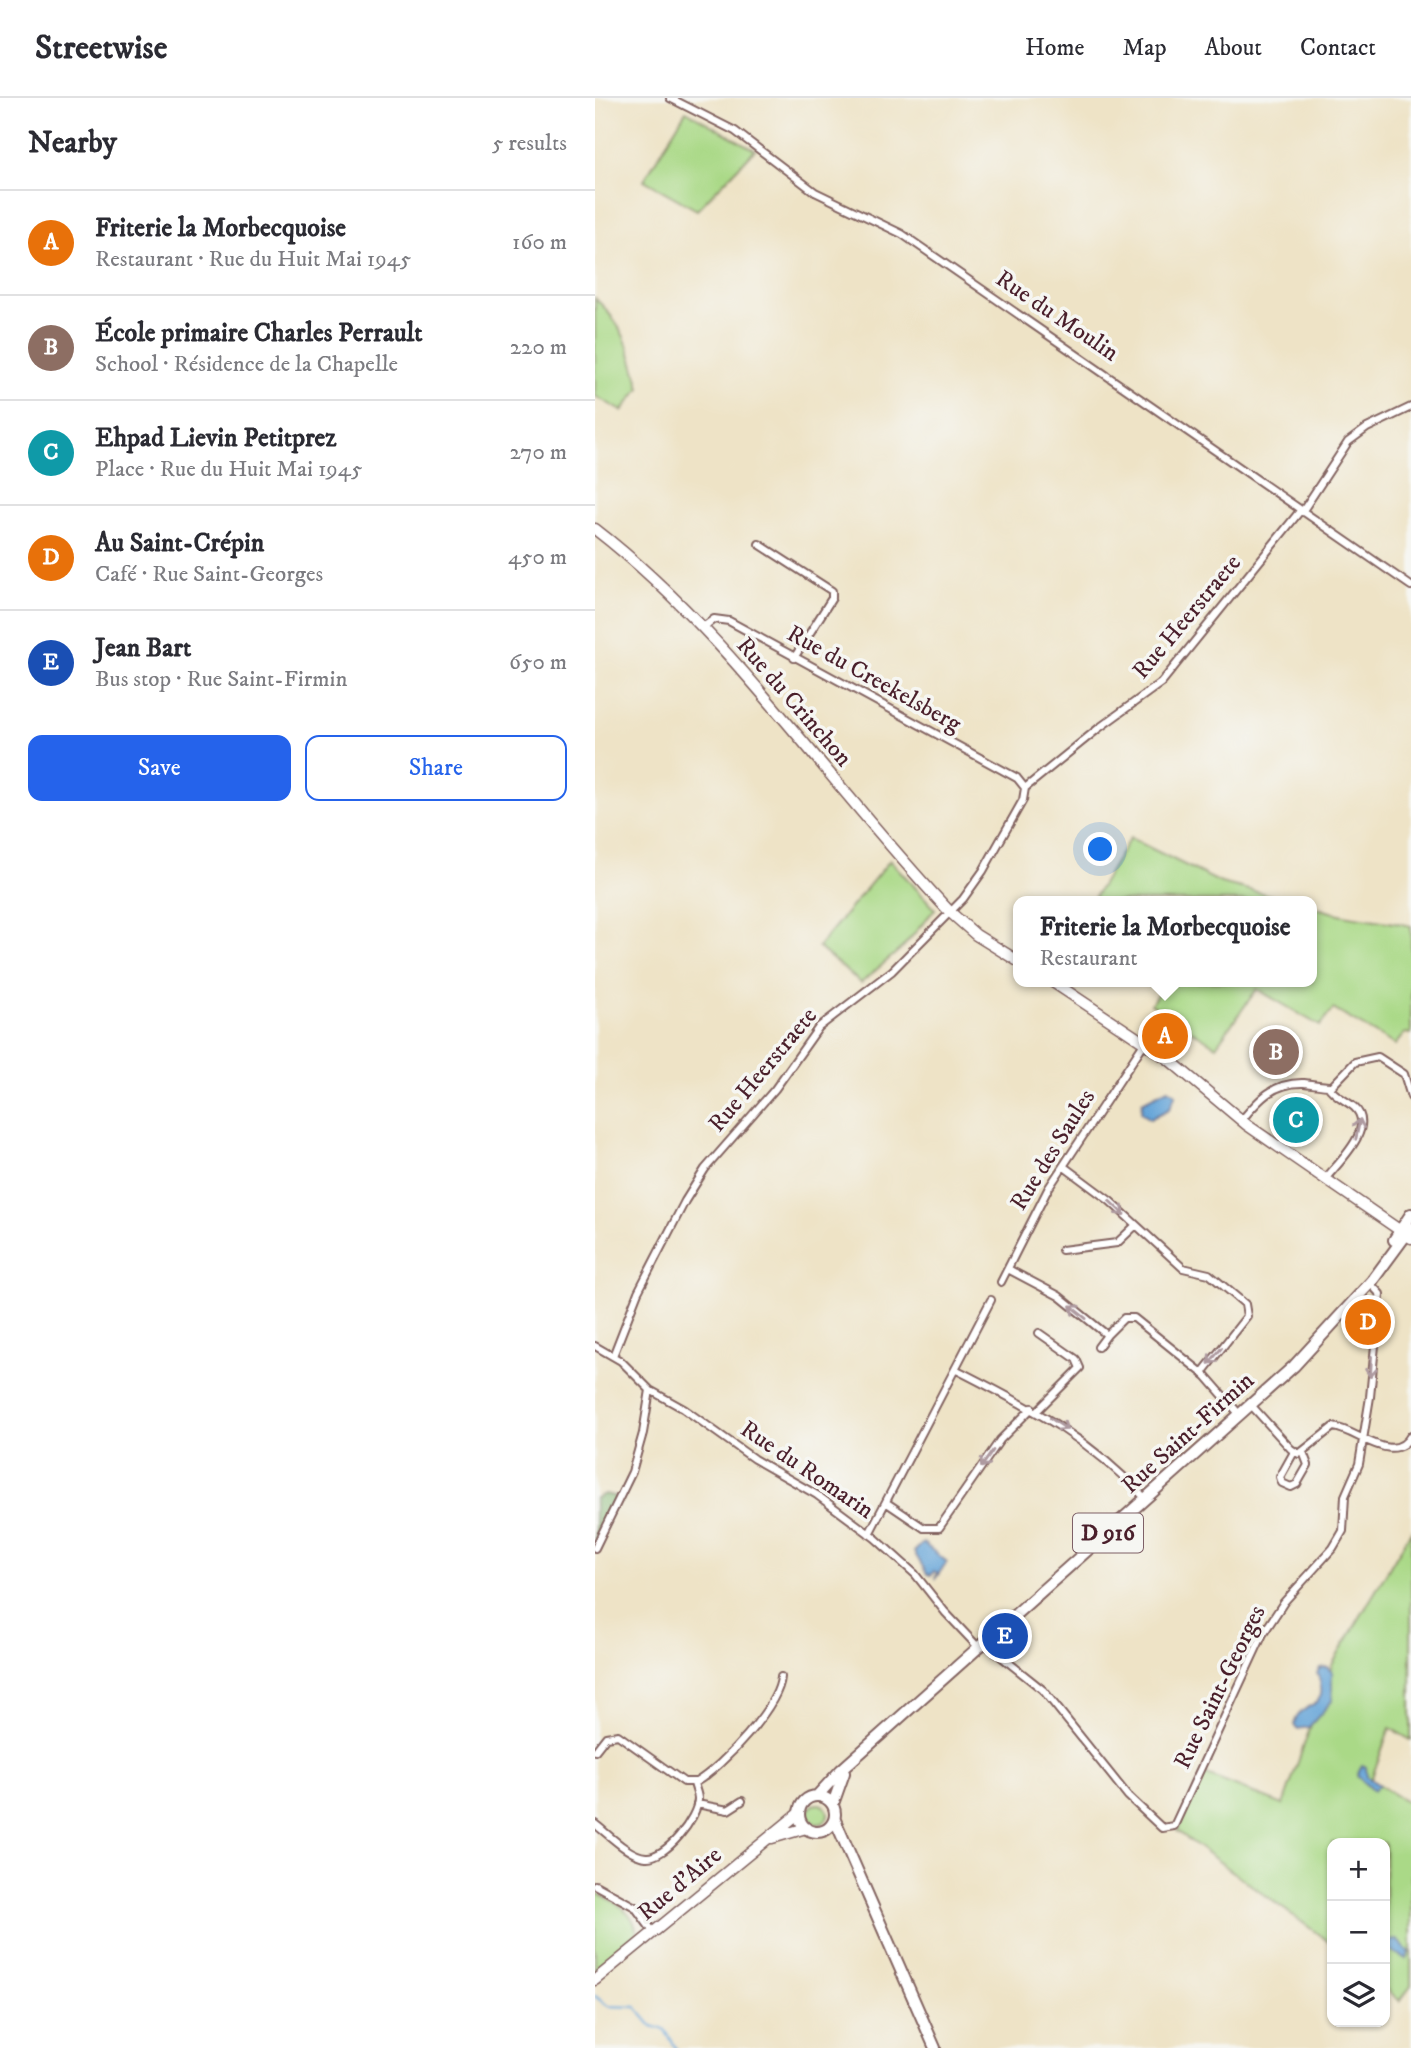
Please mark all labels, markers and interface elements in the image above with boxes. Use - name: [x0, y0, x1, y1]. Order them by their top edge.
- text: Streetwise: [35, 28, 167, 69]
- text: Home: [1025, 33, 1084, 63]
- text: Map: [1122, 33, 1167, 63]
- text: About: [1205, 33, 1262, 63]
- text: Contact: [1300, 33, 1376, 63]
- text: Nearby: [28, 125, 117, 162]
- text: 5 results: [492, 129, 567, 158]
- text: Friterie la Morbecquoise: [95, 212, 346, 245]
- text: A: [44, 228, 58, 257]
- text: 160 m: [512, 228, 567, 257]
- text: Restaurant · Rue du Huit Mai 1945: [95, 245, 411, 274]
- street label: Rue du Moulin: [990, 264, 1125, 368]
- text: École primaire Charles Perrault: [95, 317, 423, 350]
- text: B: [44, 333, 58, 362]
- text: 220 m: [510, 333, 567, 362]
- text: School · Résidence de la Chapelle: [95, 350, 398, 379]
- text: Ehpad Lievin Petitprez: [95, 422, 337, 455]
- text: C: [43, 438, 59, 467]
- text: 270 m: [510, 438, 567, 467]
- text: Place · Rue du Huit Mai 1945: [95, 455, 362, 484]
- text: Au Saint-Crépin: [95, 527, 264, 560]
- text: D: [42, 543, 60, 572]
- text: 450 m: [508, 543, 567, 572]
- street label: Rue Heerstraete: [1126, 548, 1248, 685]
- text: Café · Rue Saint-Georges: [95, 560, 323, 589]
- street label: Rue du Creekelsberg: [782, 619, 967, 739]
- street label: Rue du Crinchon: [730, 631, 859, 773]
- text: Jean Bart: [95, 632, 191, 665]
- text: E: [43, 648, 59, 677]
- text: 650 m: [509, 648, 567, 677]
- text: Bus stop · Rue Saint-Firmin: [95, 665, 347, 694]
- button: Save: [28, 735, 291, 801]
- button: Share: [305, 735, 567, 801]
- your location: [1083, 832, 1117, 866]
- popup: [1013, 896, 1317, 987]
- text: Friterie la Morbecquoise: [1039, 911, 1291, 944]
- text: Restaurant: [1039, 944, 1138, 973]
- street label: Rue Heerstraete: [702, 1001, 824, 1138]
- pin: A: [1142, 1010, 1188, 1062]
- pin: B: [1253, 1026, 1299, 1078]
- street label: Rue des Saules: [1004, 1084, 1102, 1216]
- pin: C: [1273, 1094, 1319, 1146]
- one-way arrow: [1351, 1118, 1365, 1141]
- one-way arrow: [1108, 1199, 1125, 1216]
- pin: D: [1345, 1296, 1391, 1348]
- one-way arrow: [1070, 1304, 1088, 1319]
- one-way arrow: [1207, 1347, 1223, 1365]
- one-way arrow: [1365, 1356, 1378, 1379]
- street label: Rue Saint-Firmin: [1116, 1365, 1261, 1500]
- street label: Rue du Romarin: [734, 1414, 880, 1526]
- one-way arrow: [1049, 1417, 1068, 1431]
- one-way arrow: [980, 1449, 994, 1468]
- road number: D 916: [1073, 1514, 1143, 1552]
- street label: Rue Saint-Georges: [1167, 1600, 1273, 1774]
- pin: E: [982, 1610, 1028, 1662]
- map controls: [1327, 1838, 1390, 2027]
- button: +: [1327, 1838, 1390, 1901]
- street label: Rue d'Aire: [632, 1840, 728, 1928]
- button: −: [1327, 1901, 1390, 1964]
- button: layers: [1327, 1964, 1390, 2027]

